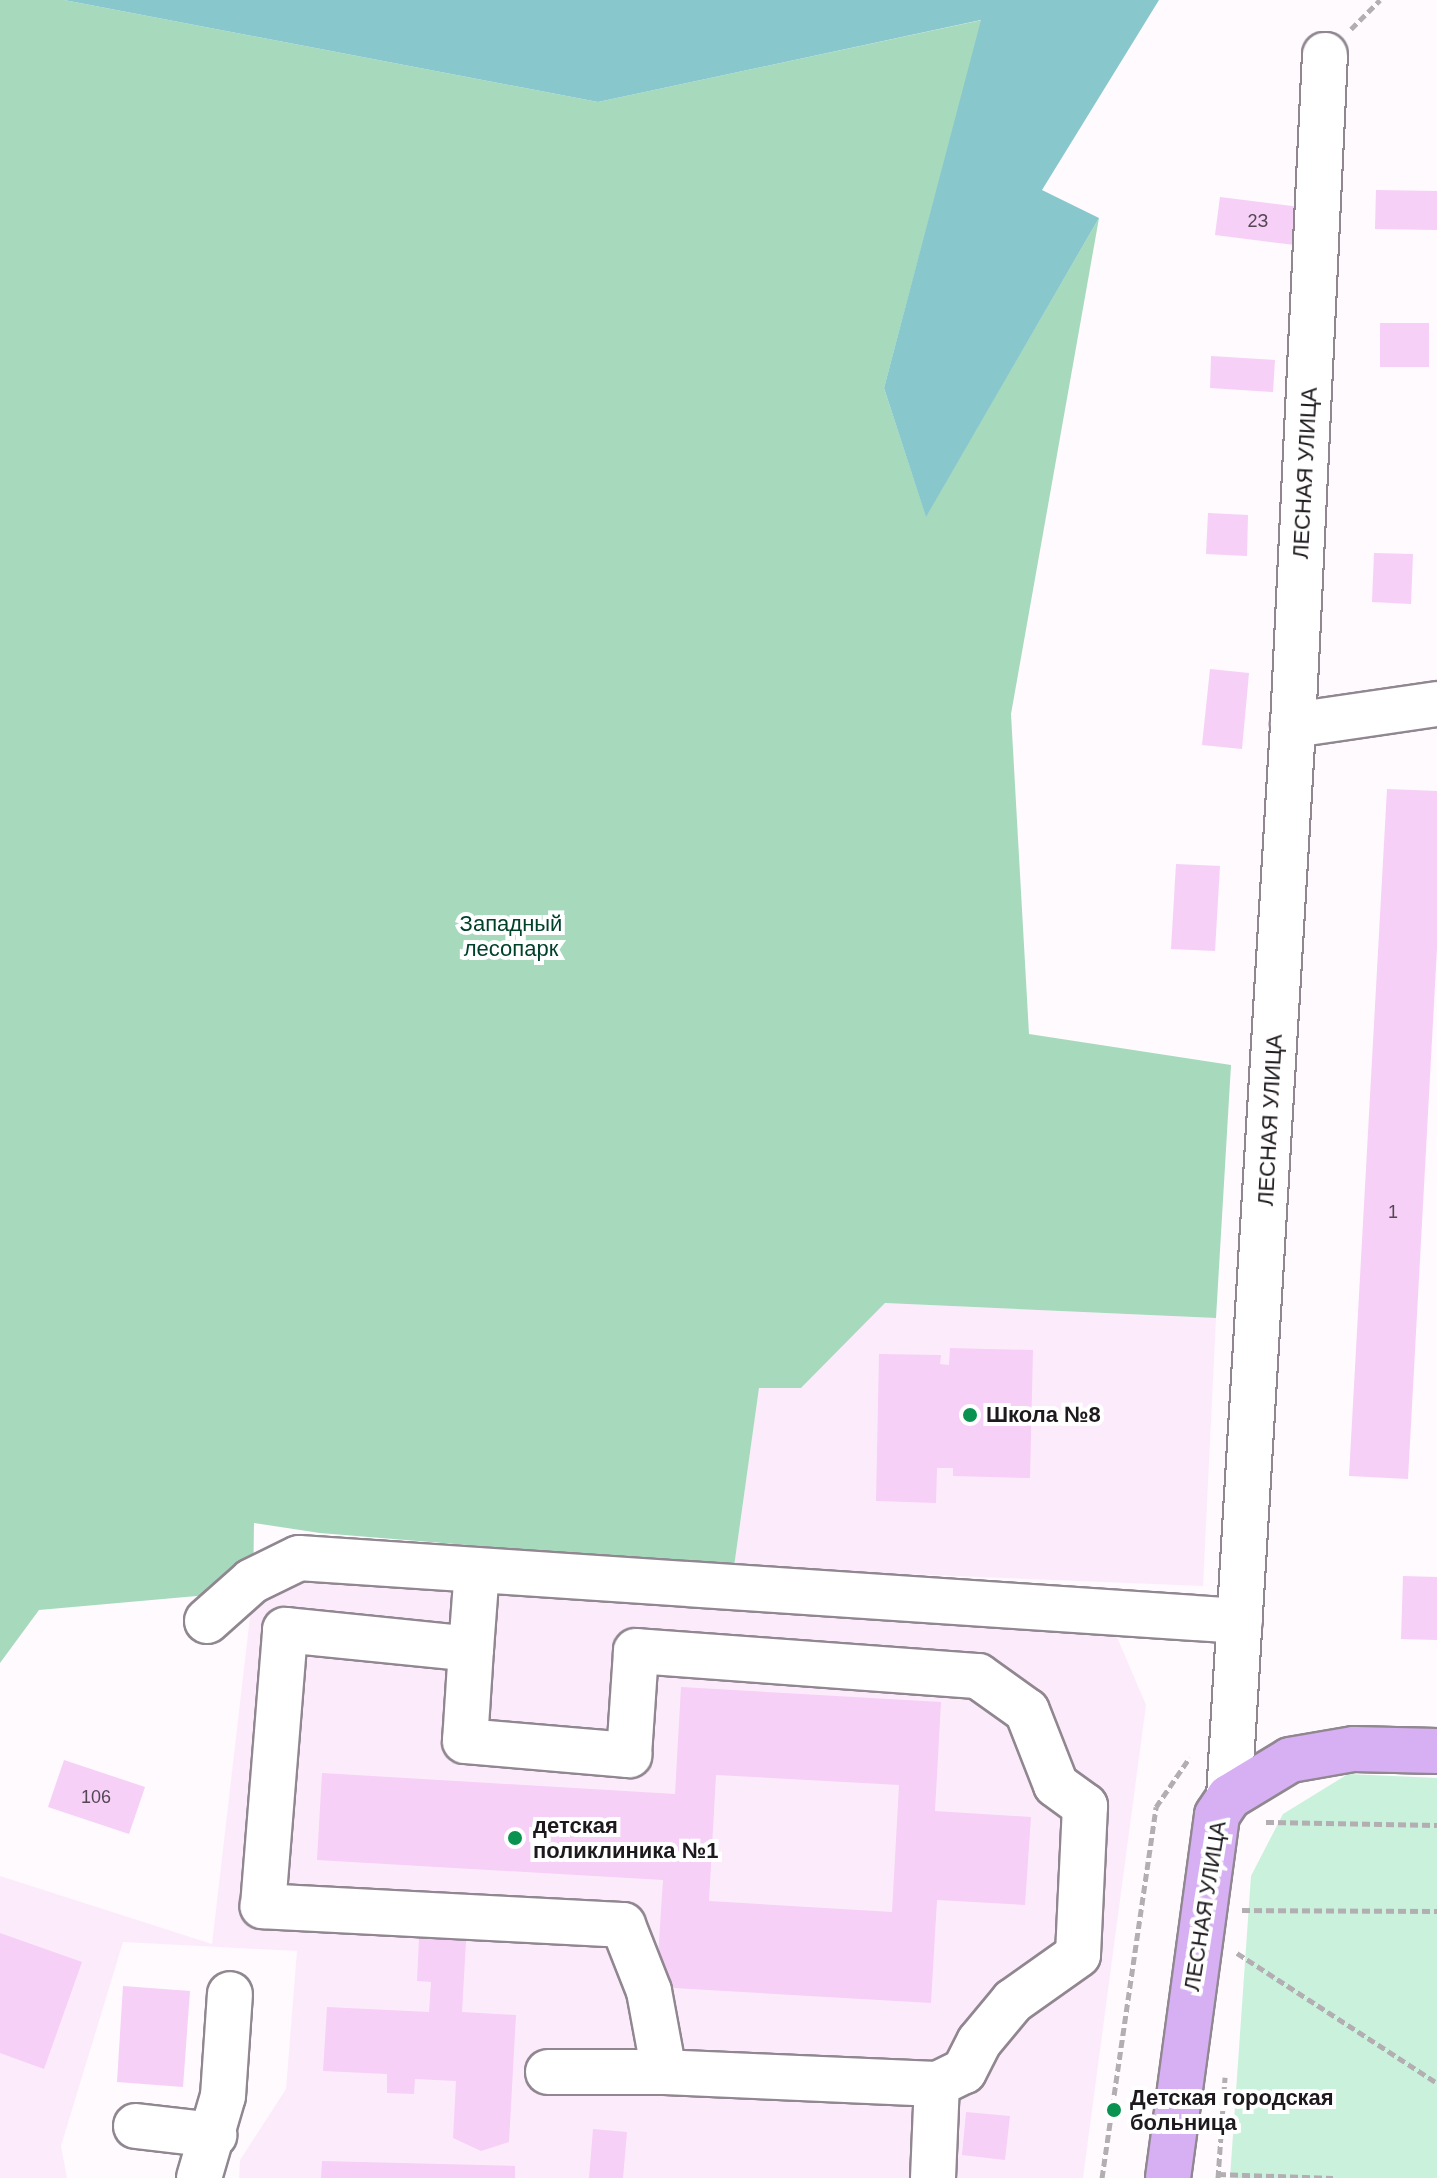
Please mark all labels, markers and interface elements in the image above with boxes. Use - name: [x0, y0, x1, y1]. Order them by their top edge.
- house number: 2З: [1248, 210, 1268, 232]
- street label: ЛЕСНАЯ УЛИЦА: [1287, 386, 1323, 560]
- park label: Западный лесопарк: [460, 910, 562, 962]
- street label: ЛЕСНАЯ УЛИЦА: [1252, 1033, 1288, 1207]
- house number: 1: [1388, 1201, 1398, 1223]
- place label: Школа №8: [986, 1402, 1101, 1428]
- marker: Школа №8: [961, 1406, 979, 1424]
- house number: 106: [81, 1786, 111, 1808]
- place label: детская поликлиника №1: [533, 1812, 718, 1864]
- street label: ЛЕСНАЯ УЛИЦА: [1179, 1819, 1231, 1993]
- marker: детская поликлиника №1: [504, 1827, 526, 1849]
- place label: Детская городская больница: [1130, 2084, 1334, 2136]
- marker: Детская городская больница: [1105, 2101, 1123, 2119]

